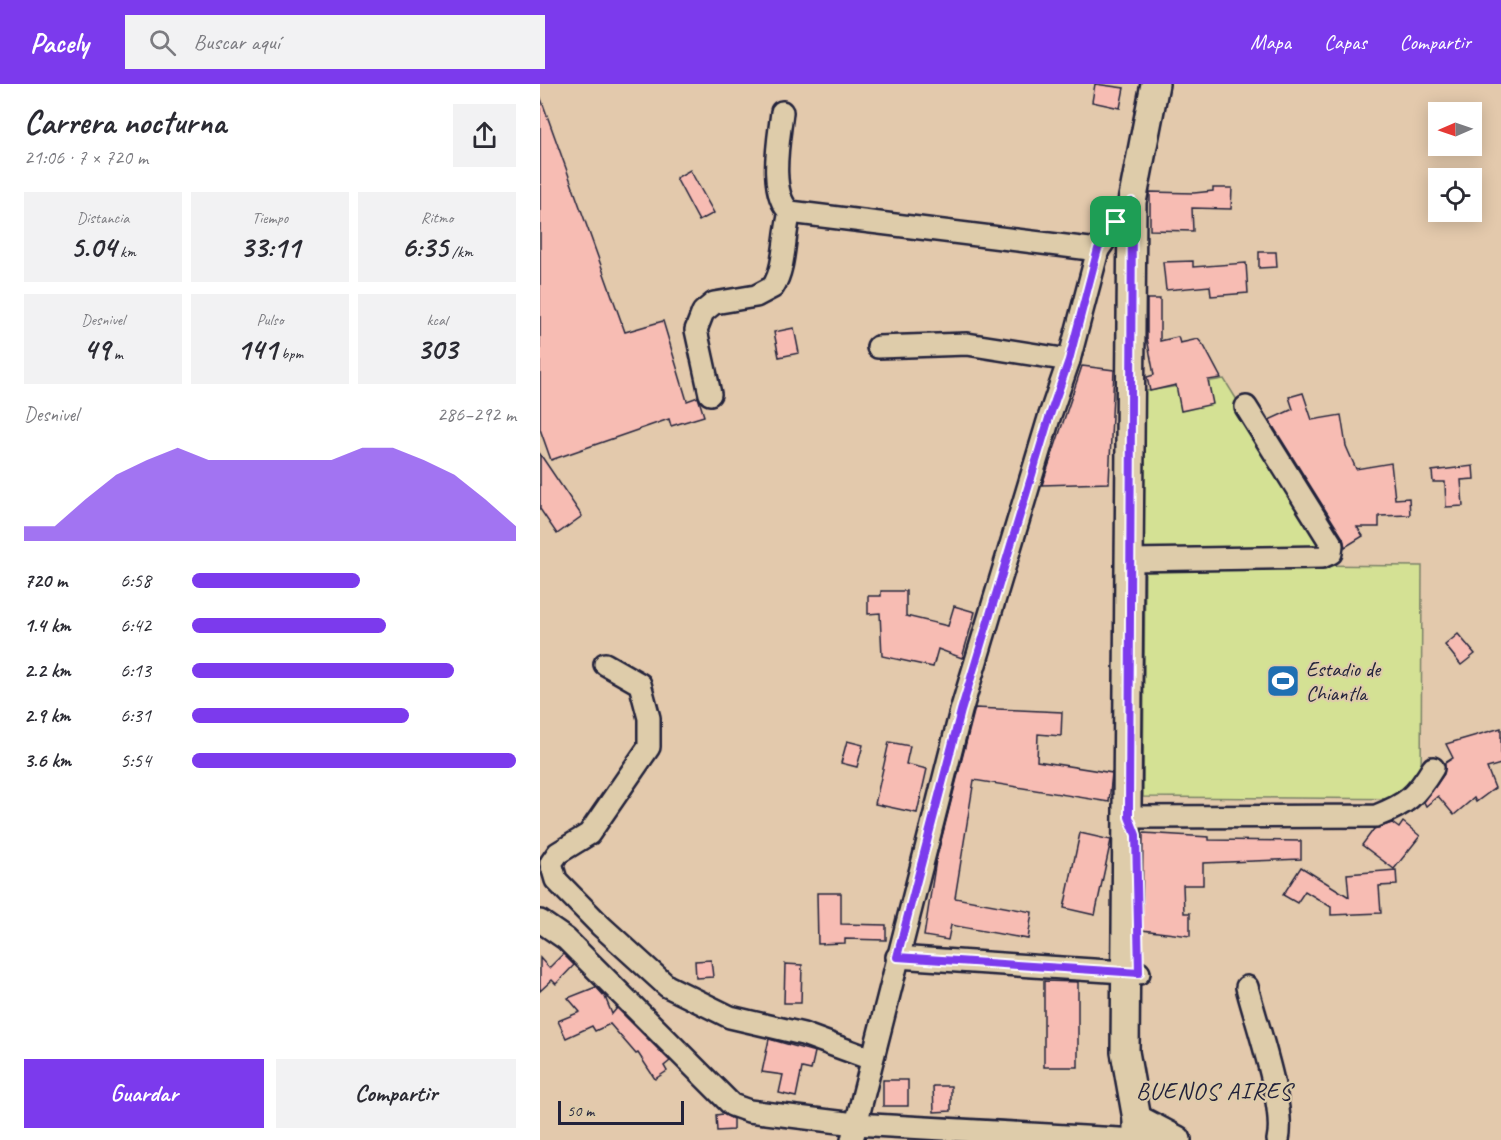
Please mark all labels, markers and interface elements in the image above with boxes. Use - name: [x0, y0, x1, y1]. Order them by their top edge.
- search box: [125, 15, 545, 69]
- text: Pacely: [30, 25, 89, 60]
- icon: search: [146, 26, 179, 59]
- text: Buscar aquí: [194, 28, 280, 56]
- text: Mapa: [1250, 29, 1291, 55]
- text: Capas: [1324, 29, 1367, 55]
- text: Compartir: [1400, 29, 1471, 55]
- text: Carrera nocturna: [24, 101, 226, 143]
- north arrow: [1428, 102, 1482, 156]
- map controls: [1428, 102, 1482, 222]
- button: share: [453, 104, 516, 167]
- text: 21:06 · 7 × 720 m: [24, 145, 148, 170]
- button: locate: [1428, 168, 1482, 222]
- pin: [1090, 196, 1141, 247]
- icon: arrive: [1099, 205, 1132, 238]
- text: Distancia: [77, 208, 129, 228]
- text: Tiempo: [252, 208, 288, 228]
- text: Ritmo: [421, 208, 453, 228]
- text: 5.04: [70, 228, 116, 266]
- text: 33:11: [240, 228, 300, 266]
- text: 6:35: [401, 228, 448, 266]
- text: km: [116, 242, 136, 262]
- text: /km: [448, 242, 473, 262]
- text: Desnivel: [81, 310, 125, 330]
- text: Pulso: [257, 310, 283, 330]
- text: kcal: [426, 310, 448, 330]
- text: 49: [83, 330, 110, 368]
- text: 141: [237, 330, 277, 368]
- text: 303: [417, 330, 457, 368]
- text: m: [110, 344, 123, 364]
- text: bpm: [277, 344, 303, 364]
- text: Desnivel: [24, 402, 78, 427]
- text: 286–292 m: [437, 402, 516, 427]
- text: 720 m: [24, 568, 67, 593]
- text: 6:58: [120, 568, 151, 593]
- text: 1.4 km: [24, 613, 71, 638]
- text: 6:42: [120, 613, 151, 638]
- place label: Estadio de Chiantla: [1306, 656, 1382, 706]
- text: 2.2 km: [24, 658, 71, 683]
- text: 6:13: [120, 658, 151, 683]
- sports icon: Estadio de Chiantla: [1265, 663, 1301, 699]
- text: 2.9 km: [24, 703, 70, 728]
- text: 6:31: [120, 703, 151, 728]
- text: 3.6 km: [24, 748, 71, 773]
- text: 5:54: [120, 748, 151, 773]
- button: Guardar: [24, 1059, 264, 1128]
- button: Compartir: [276, 1059, 516, 1128]
- district label: BUENOS AIRES: [1136, 1076, 1295, 1106]
- scale bar: [558, 1098, 684, 1126]
- text: 50 m: [567, 1101, 594, 1121]

